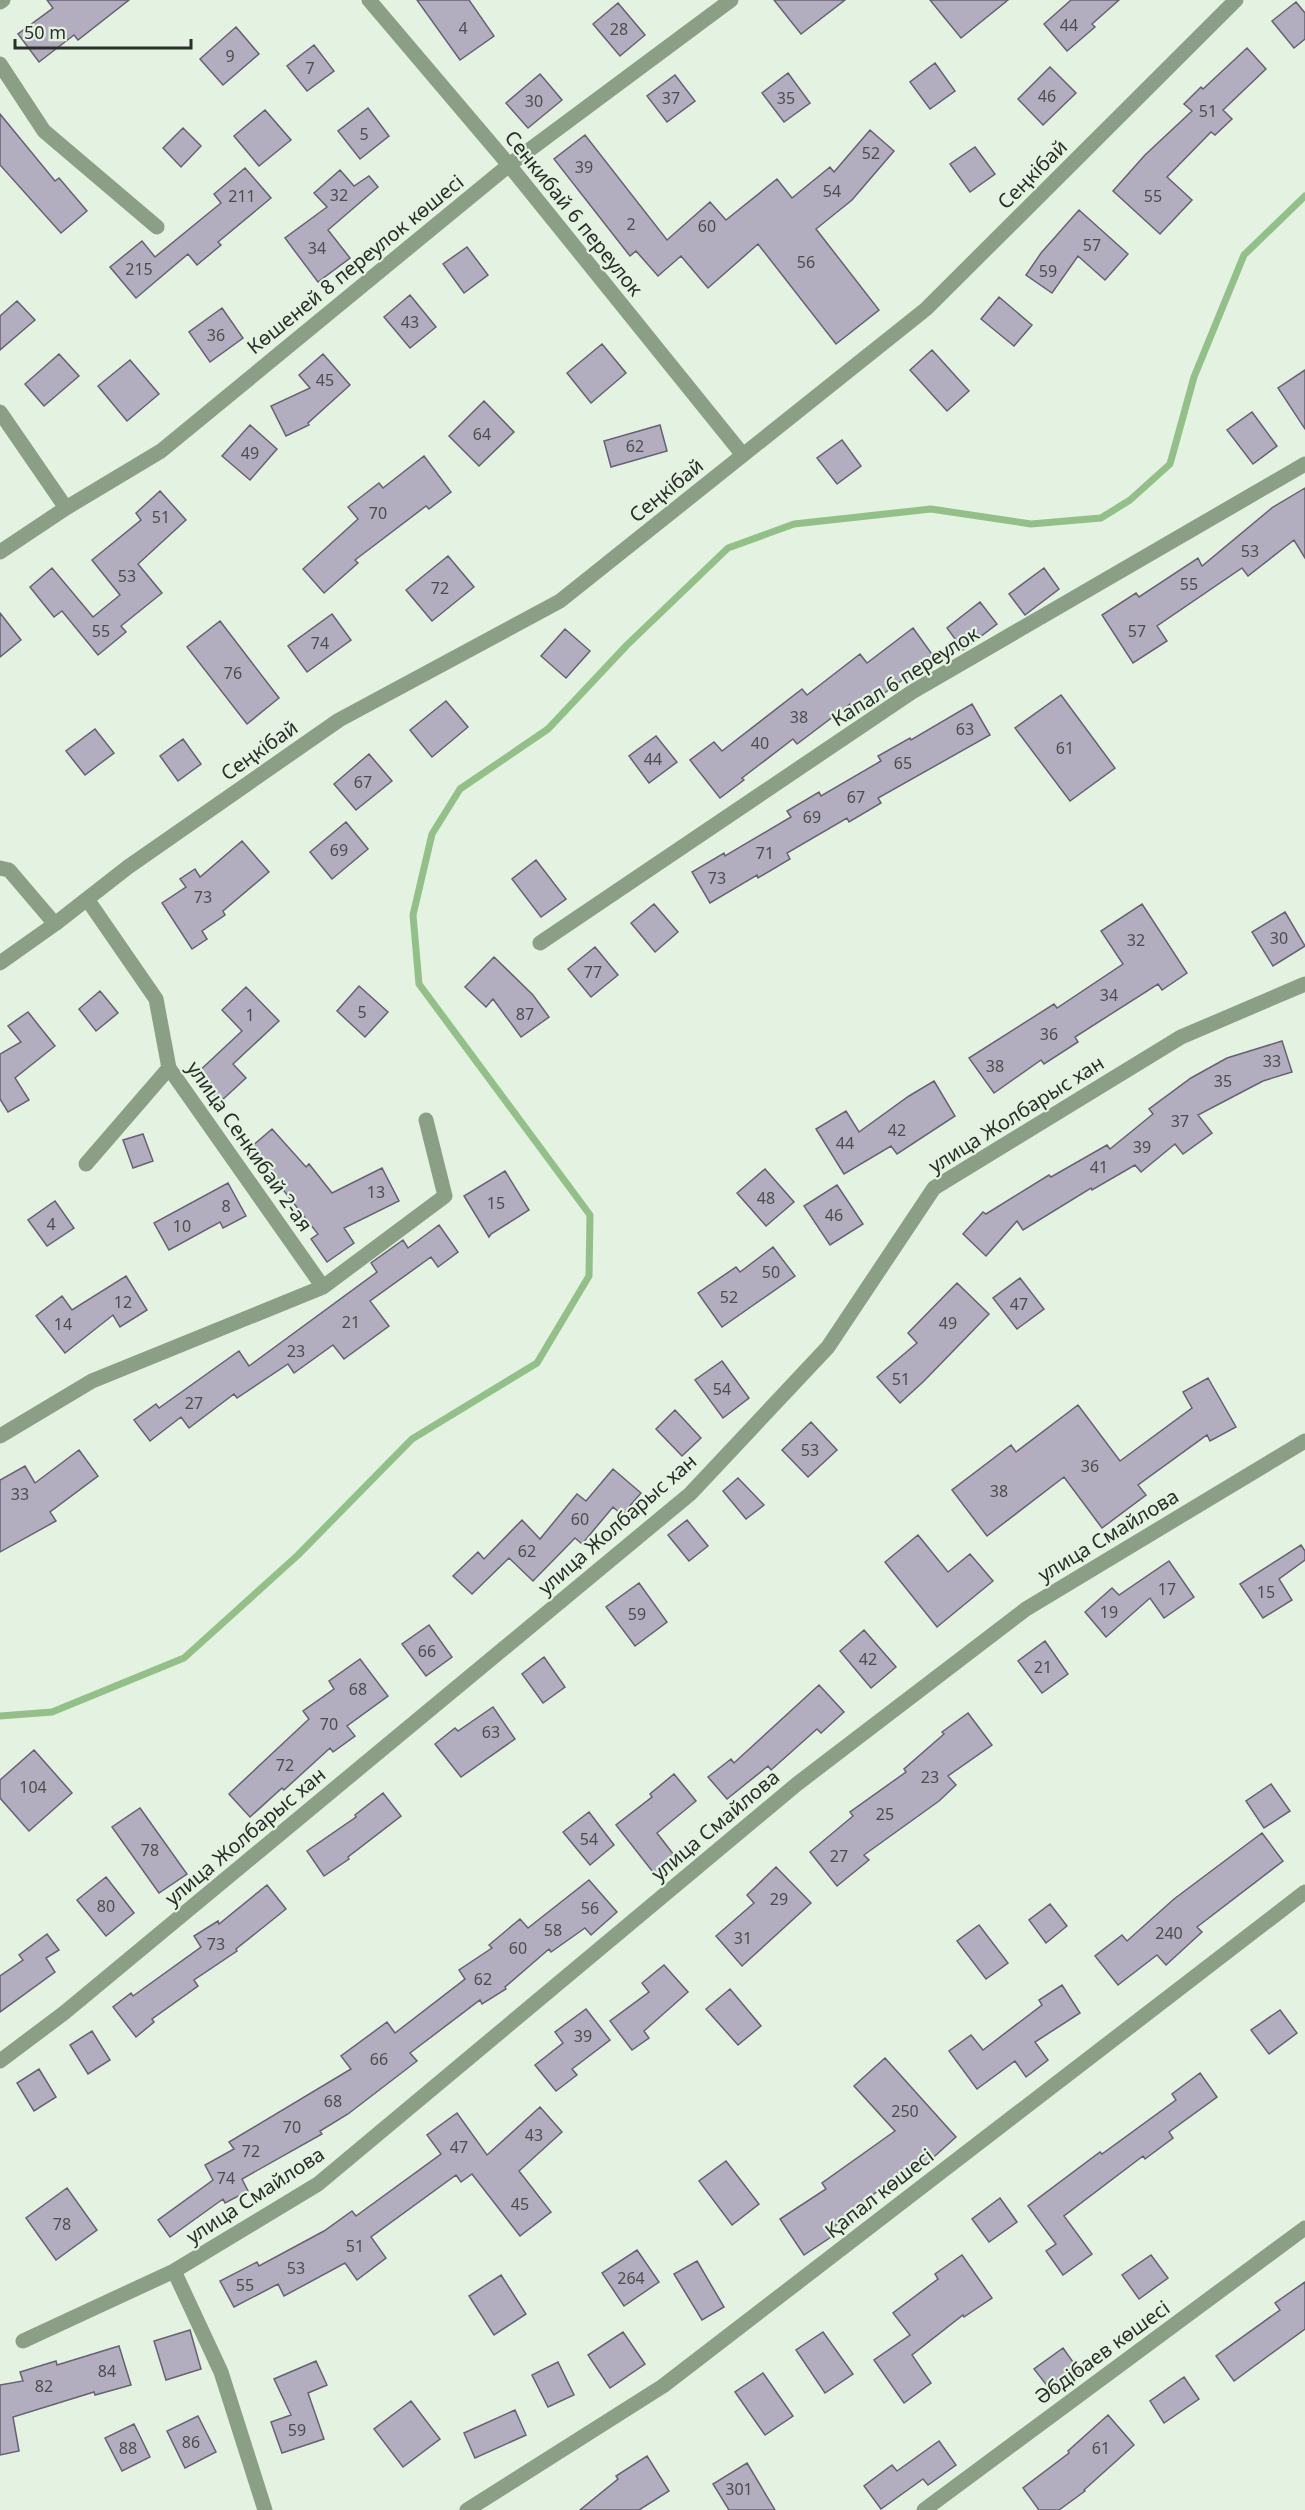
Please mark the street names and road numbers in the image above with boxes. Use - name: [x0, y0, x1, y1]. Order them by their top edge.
- street label: Сенкибай 6 переулок: [499, 125, 649, 302]
- street label: Сеңкібай: [991, 133, 1073, 215]
- street label: Көшеней 8 переулок көшесі: [241, 168, 469, 360]
- street label: Сеңкібай: [623, 452, 709, 528]
- street label: Капал 6 переулок: [826, 619, 984, 732]
- street label: Сеңкібай: [215, 714, 303, 786]
- street label: улица Жолбарыс хан: [923, 1049, 1109, 1179]
- street label: улица Сенкибай 2-ая: [181, 1055, 319, 1237]
- street label: улица Жолбарыс хан: [532, 1448, 702, 1600]
- street label: улица Смайлова: [1033, 1482, 1183, 1588]
- street label: улица Жолбарыс хан: [159, 1761, 331, 1911]
- street label: улица Смайлова: [645, 1763, 785, 1887]
- street label: улица Смайлова: [181, 2140, 329, 2250]
- street label: Қапал көшесі: [819, 2142, 939, 2244]
- street label: Әбдібаев көшесі: [1029, 2294, 1175, 2410]

